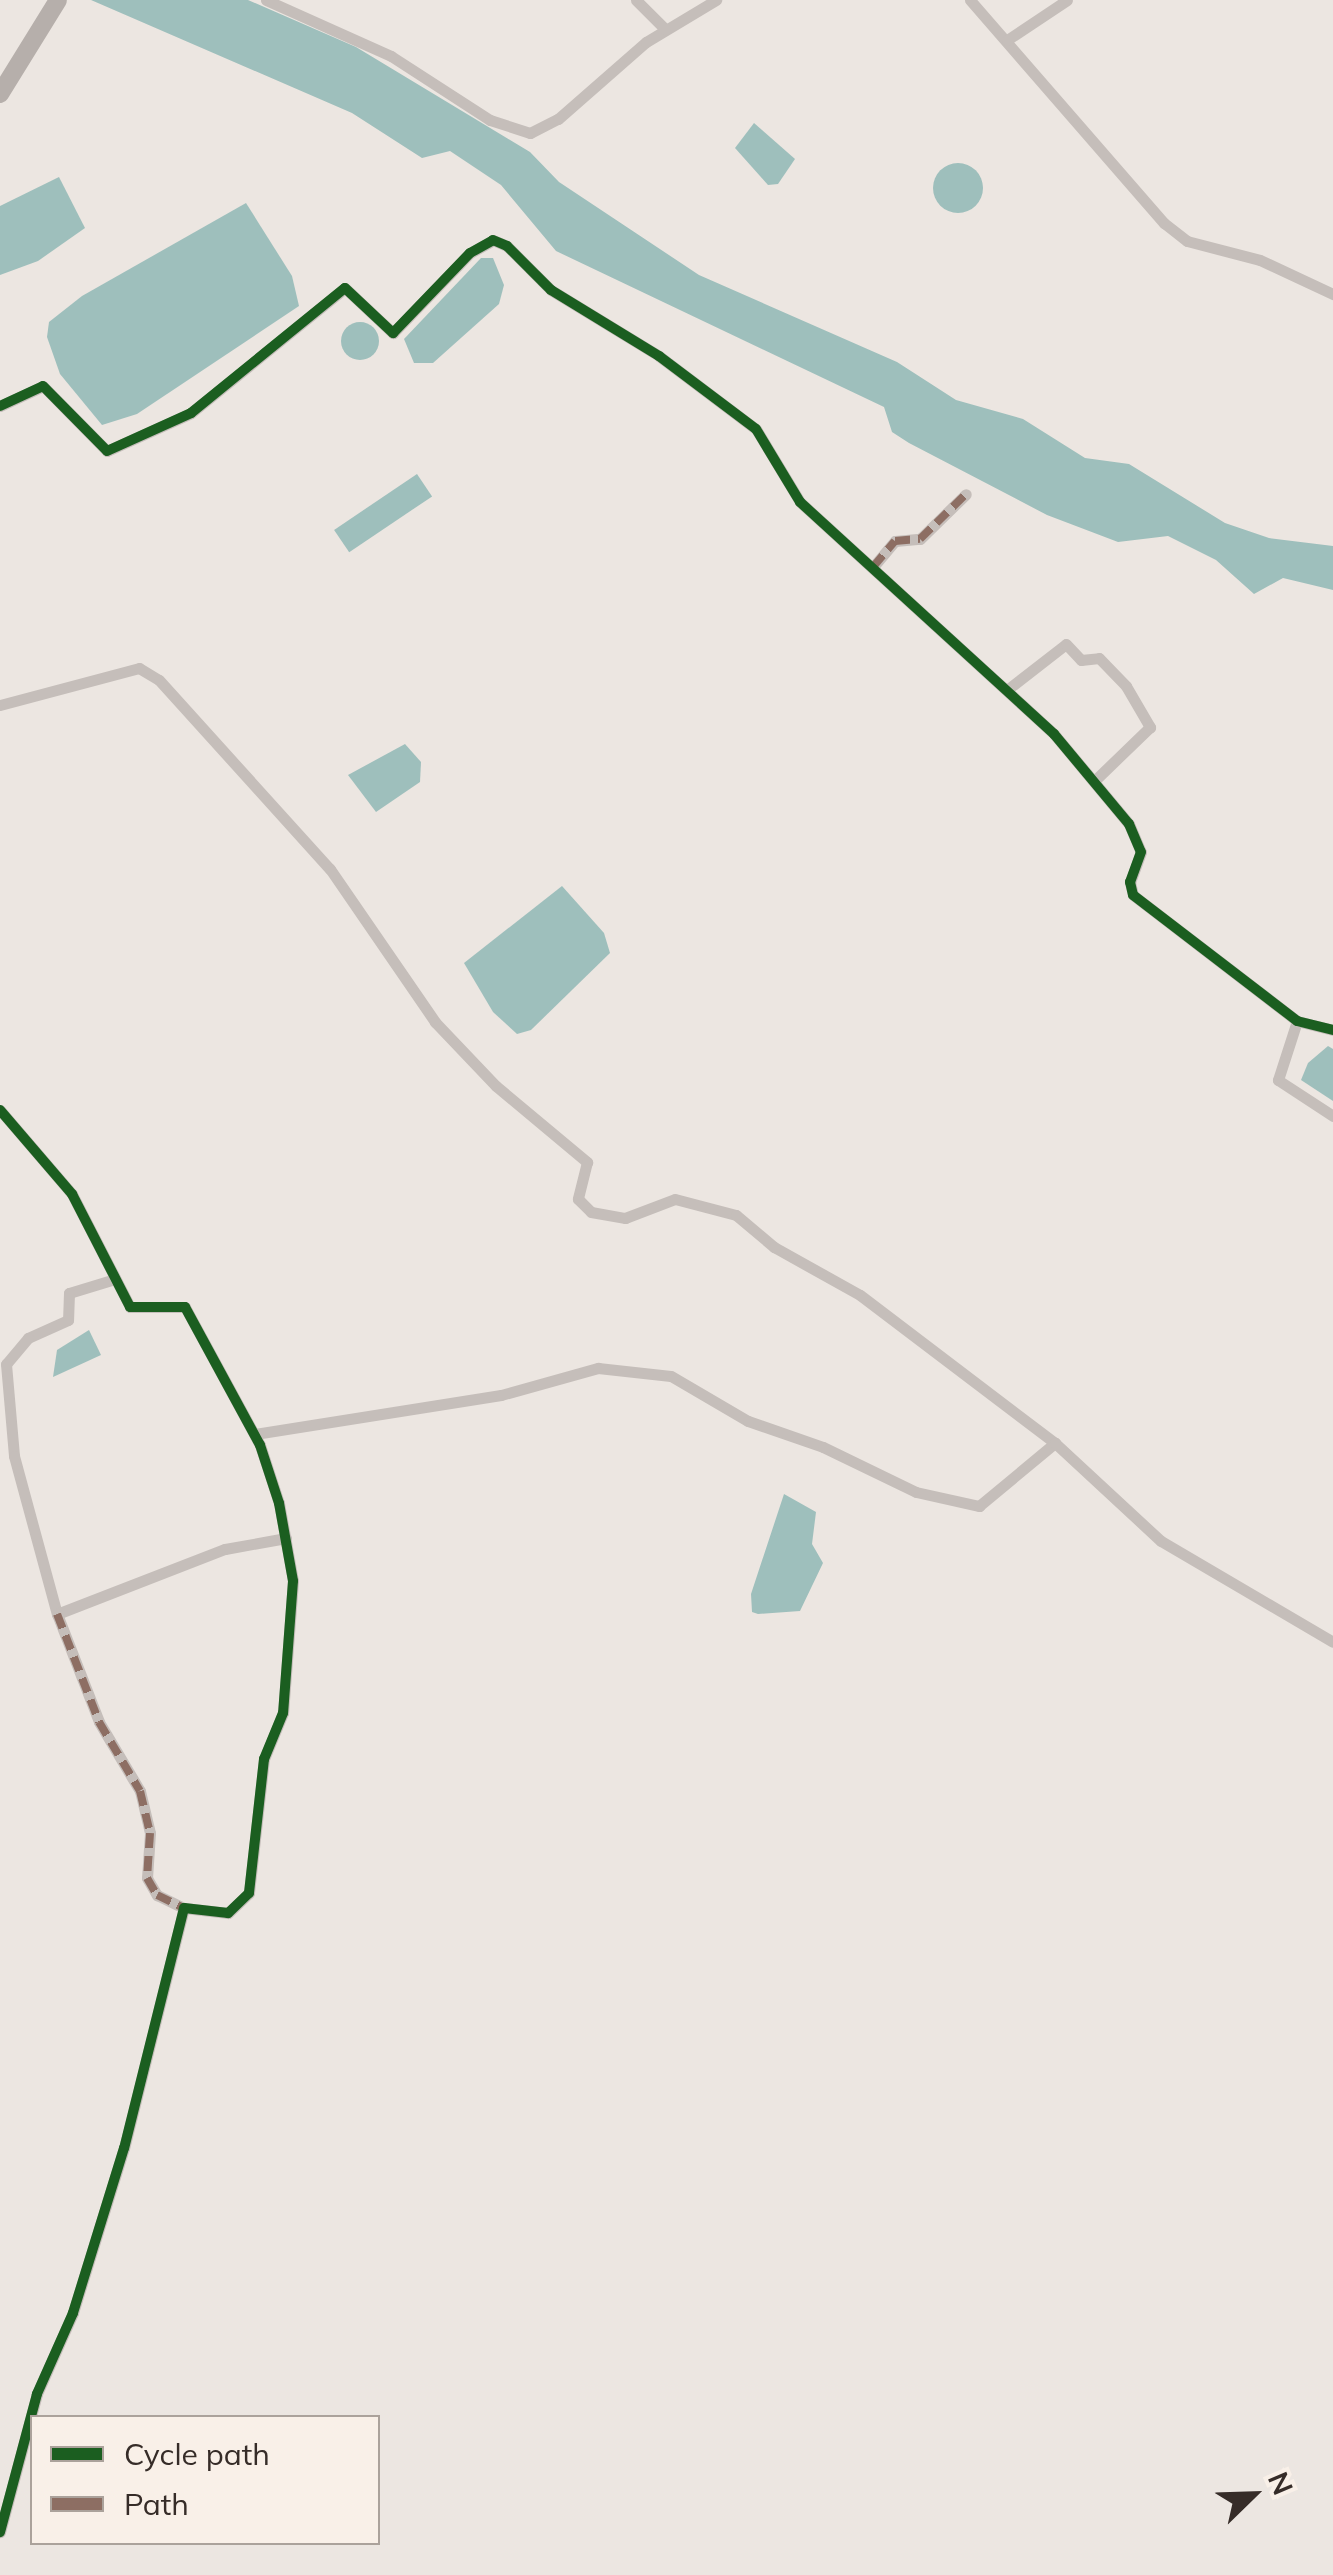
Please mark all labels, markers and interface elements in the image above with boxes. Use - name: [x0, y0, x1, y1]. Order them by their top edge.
- legend: [30, 2415, 380, 2545]
- text: Cycle path: [124, 2435, 270, 2473]
- north arrow: [1203, 2445, 1303, 2545]
- text: N: [1261, 2467, 1301, 2500]
- text: Path: [124, 2485, 189, 2523]

